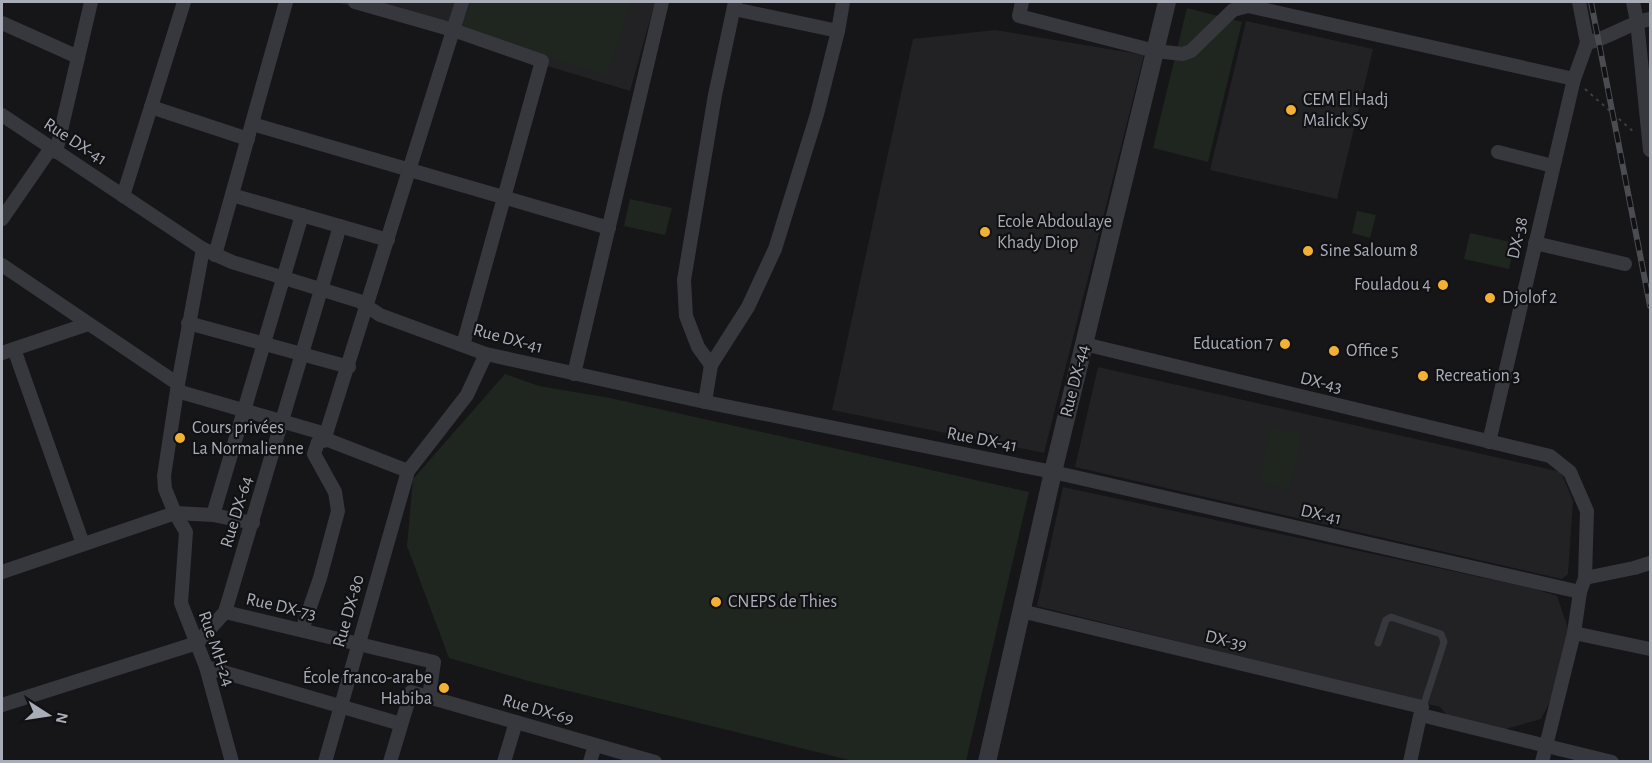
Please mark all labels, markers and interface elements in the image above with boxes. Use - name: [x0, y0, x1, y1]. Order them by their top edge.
- place label: CEM El Hadj Malick Sy: [1303, 91, 1389, 130]
- marker: CEM El Hadj Malick Sy: [1284, 103, 1298, 117]
- street label: Rue DX-41: [40, 115, 110, 169]
- place label: Ecole Abdoulaye Khady Diop: [997, 213, 1112, 252]
- street label: DX-38: [1504, 215, 1532, 261]
- marker: Ecole Abdoulaye Khady Diop: [978, 225, 992, 239]
- place label: Sine Saloum 8: [1320, 242, 1418, 260]
- marker: Sine Saloum 8: [1301, 244, 1315, 258]
- place label: Fouladou 4: [1354, 276, 1431, 294]
- marker: Fouladou 4: [1436, 278, 1450, 292]
- place label: Djolof 2: [1502, 289, 1557, 307]
- marker: Djolof 2: [1483, 291, 1497, 305]
- street label: Rue DX-41: [471, 321, 545, 357]
- place label: Education 7: [1193, 335, 1273, 353]
- marker: Education 7: [1278, 337, 1292, 351]
- place label: Office 5: [1346, 342, 1399, 360]
- street label: Rue DX-44: [1057, 343, 1093, 419]
- marker: Office 5: [1327, 344, 1341, 358]
- place label: Recreation 3: [1435, 367, 1520, 385]
- street label: DX-43: [1298, 369, 1344, 397]
- marker: Recreation 3: [1416, 369, 1430, 383]
- place label: Cours privées La Normalienne: [192, 419, 304, 458]
- street label: Rue DX-41: [945, 424, 1019, 456]
- marker: Cours privées La Normalienne: [173, 431, 187, 445]
- street label: Rue DX-64: [218, 474, 256, 550]
- street label: DX-41: [1299, 502, 1343, 528]
- street label: Rue DX-80: [330, 573, 368, 649]
- street label: Rue DX-73: [244, 590, 318, 624]
- place label: CNEPS de Thies: [728, 593, 837, 611]
- marker: CNEPS de Thies: [709, 595, 723, 609]
- street label: Rue MH-24: [195, 609, 237, 689]
- street label: DX-39: [1203, 627, 1249, 655]
- place label: École franco-arabe Habiba: [303, 666, 432, 708]
- marker: École franco-arabe Habiba: [437, 681, 451, 695]
- north arrow: [18, 685, 78, 745]
- street label: Rue DX-69: [500, 691, 576, 729]
- text: N: [53, 711, 71, 725]

